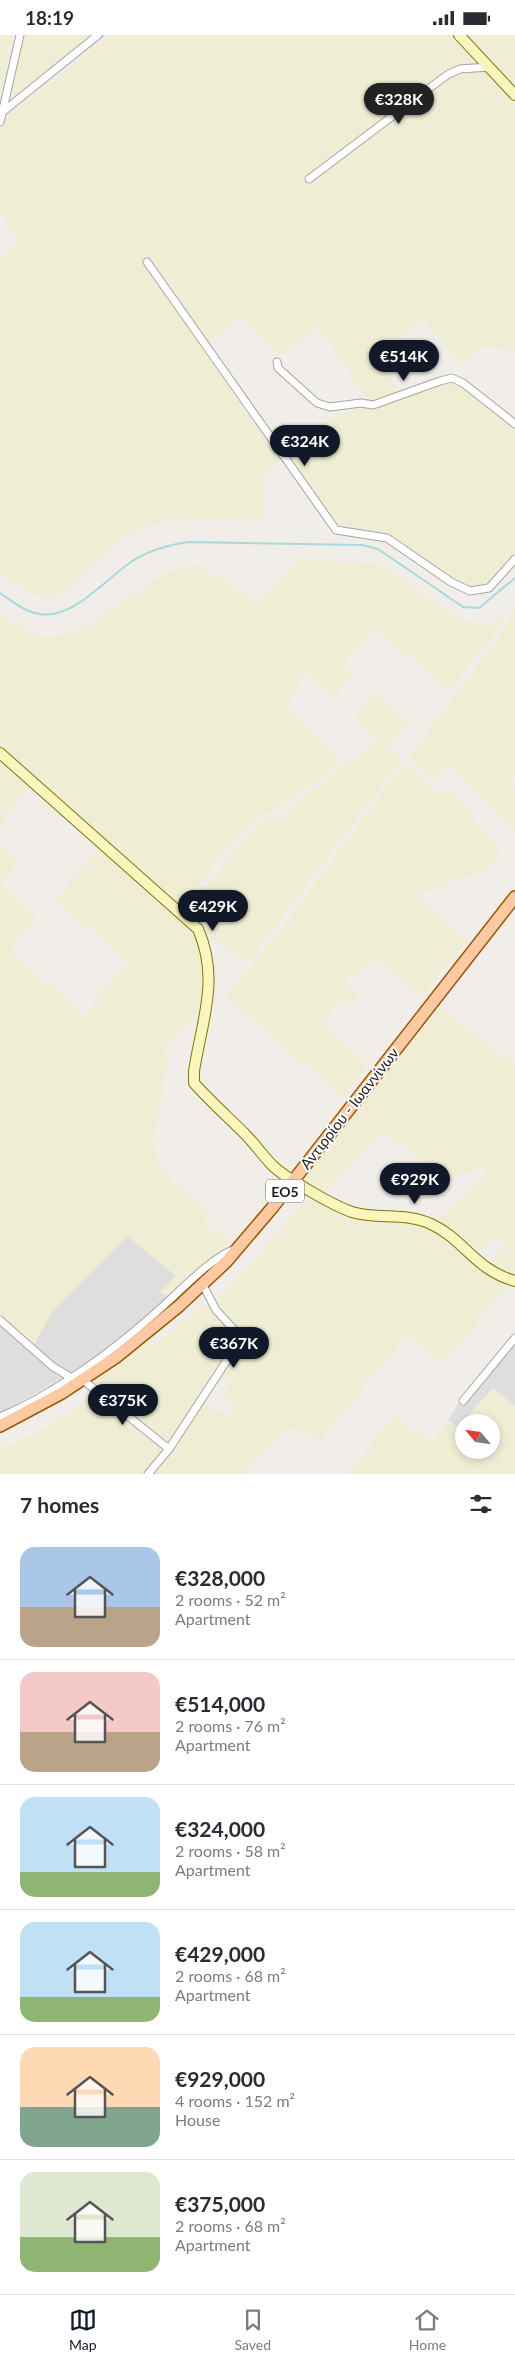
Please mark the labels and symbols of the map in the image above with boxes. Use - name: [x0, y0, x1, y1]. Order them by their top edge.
- pin: €328K: [364, 83, 434, 125]
- pin: €514K: [369, 339, 439, 382]
- pin: €324K: [270, 425, 340, 467]
- pin: €429K: [178, 889, 248, 932]
- street label: Αντιρρίου - Ιωαννίνων: [296, 1043, 402, 1172]
- pin: €929K: [380, 1163, 450, 1205]
- road number: ΕΟ5: [266, 1179, 304, 1203]
- pin: €367K: [199, 1327, 269, 1369]
- pin: €375K: [88, 1383, 158, 1426]
- north arrow: [455, 1414, 500, 1459]

